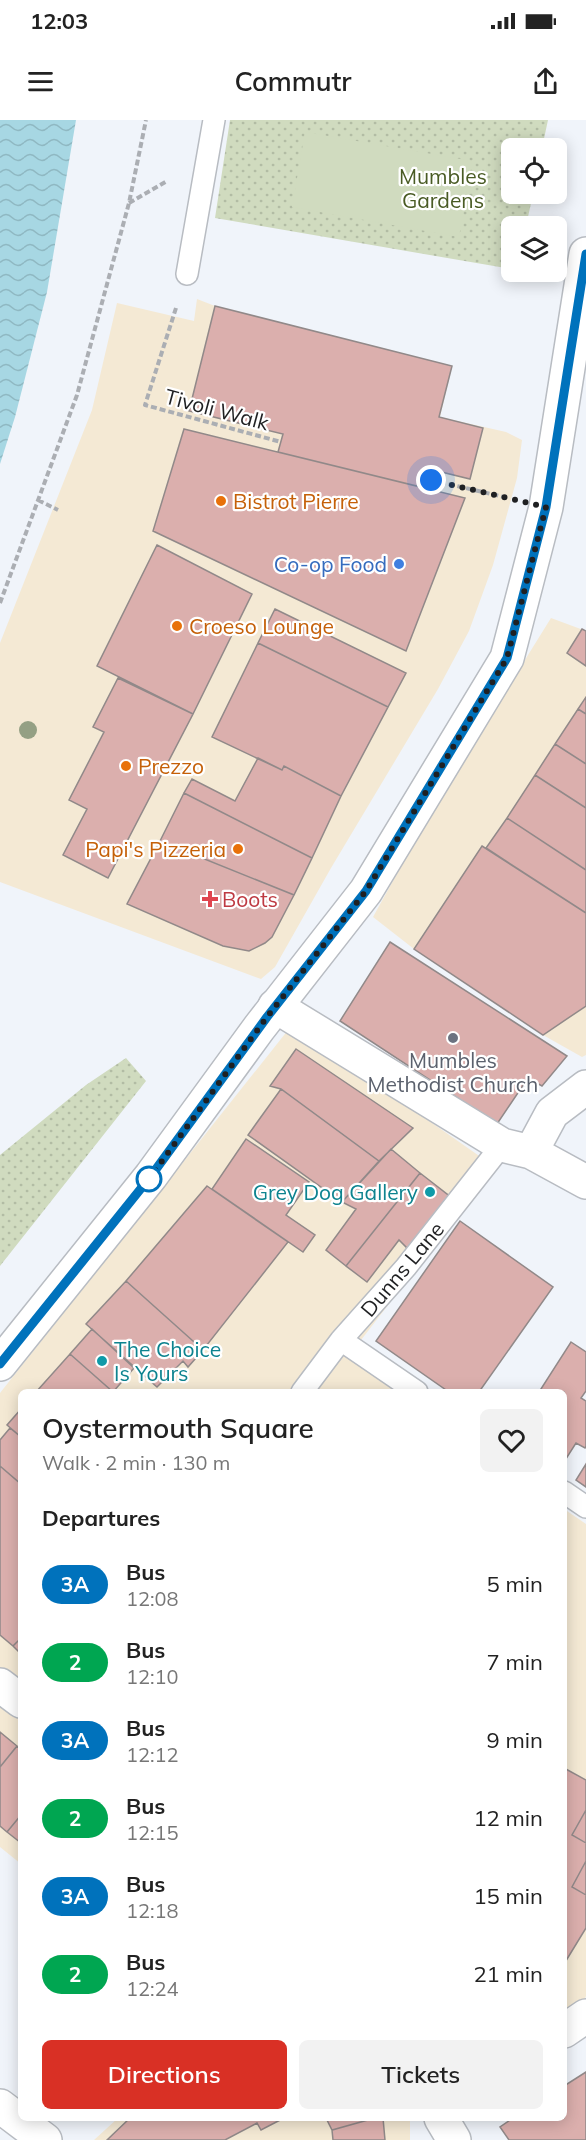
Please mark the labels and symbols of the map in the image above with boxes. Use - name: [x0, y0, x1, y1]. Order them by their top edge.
- park label: Mumbles Gardens: [399, 163, 487, 213]
- street label: Tivoli Walk: [162, 383, 272, 435]
- your location: [416, 465, 446, 495]
- place label: Bistrot Pierre: [233, 488, 359, 514]
- marker: Bistrot Pierre: [214, 494, 228, 508]
- place label: Co-op Food: [274, 551, 387, 577]
- marker: Co-op Food: [392, 557, 406, 571]
- place label: Croeso Lounge: [189, 613, 334, 639]
- marker: Croeso Lounge: [170, 619, 184, 633]
- place label: Prezzo: [138, 753, 204, 779]
- marker: Prezzo: [119, 759, 133, 773]
- place label: Papi's Pizzeria: [85, 836, 226, 862]
- marker: Papi's Pizzeria: [231, 842, 245, 856]
- place label: Boots: [222, 886, 278, 912]
- marker: Boots: [203, 892, 217, 906]
- marker: Mumbles Methodist Church: [446, 1031, 460, 1045]
- place label: Mumbles Methodist Church: [368, 1047, 538, 1097]
- unlabelled marker: [136, 1166, 162, 1192]
- place label: Grey Dog Gallery: [253, 1179, 418, 1205]
- marker: Grey Dog Gallery: [423, 1185, 437, 1199]
- street label: Dunns Lane: [355, 1216, 449, 1322]
- place label: The Choice Is Yours: [114, 1336, 221, 1386]
- marker: The Choice Is Yours: [95, 1354, 109, 1368]

